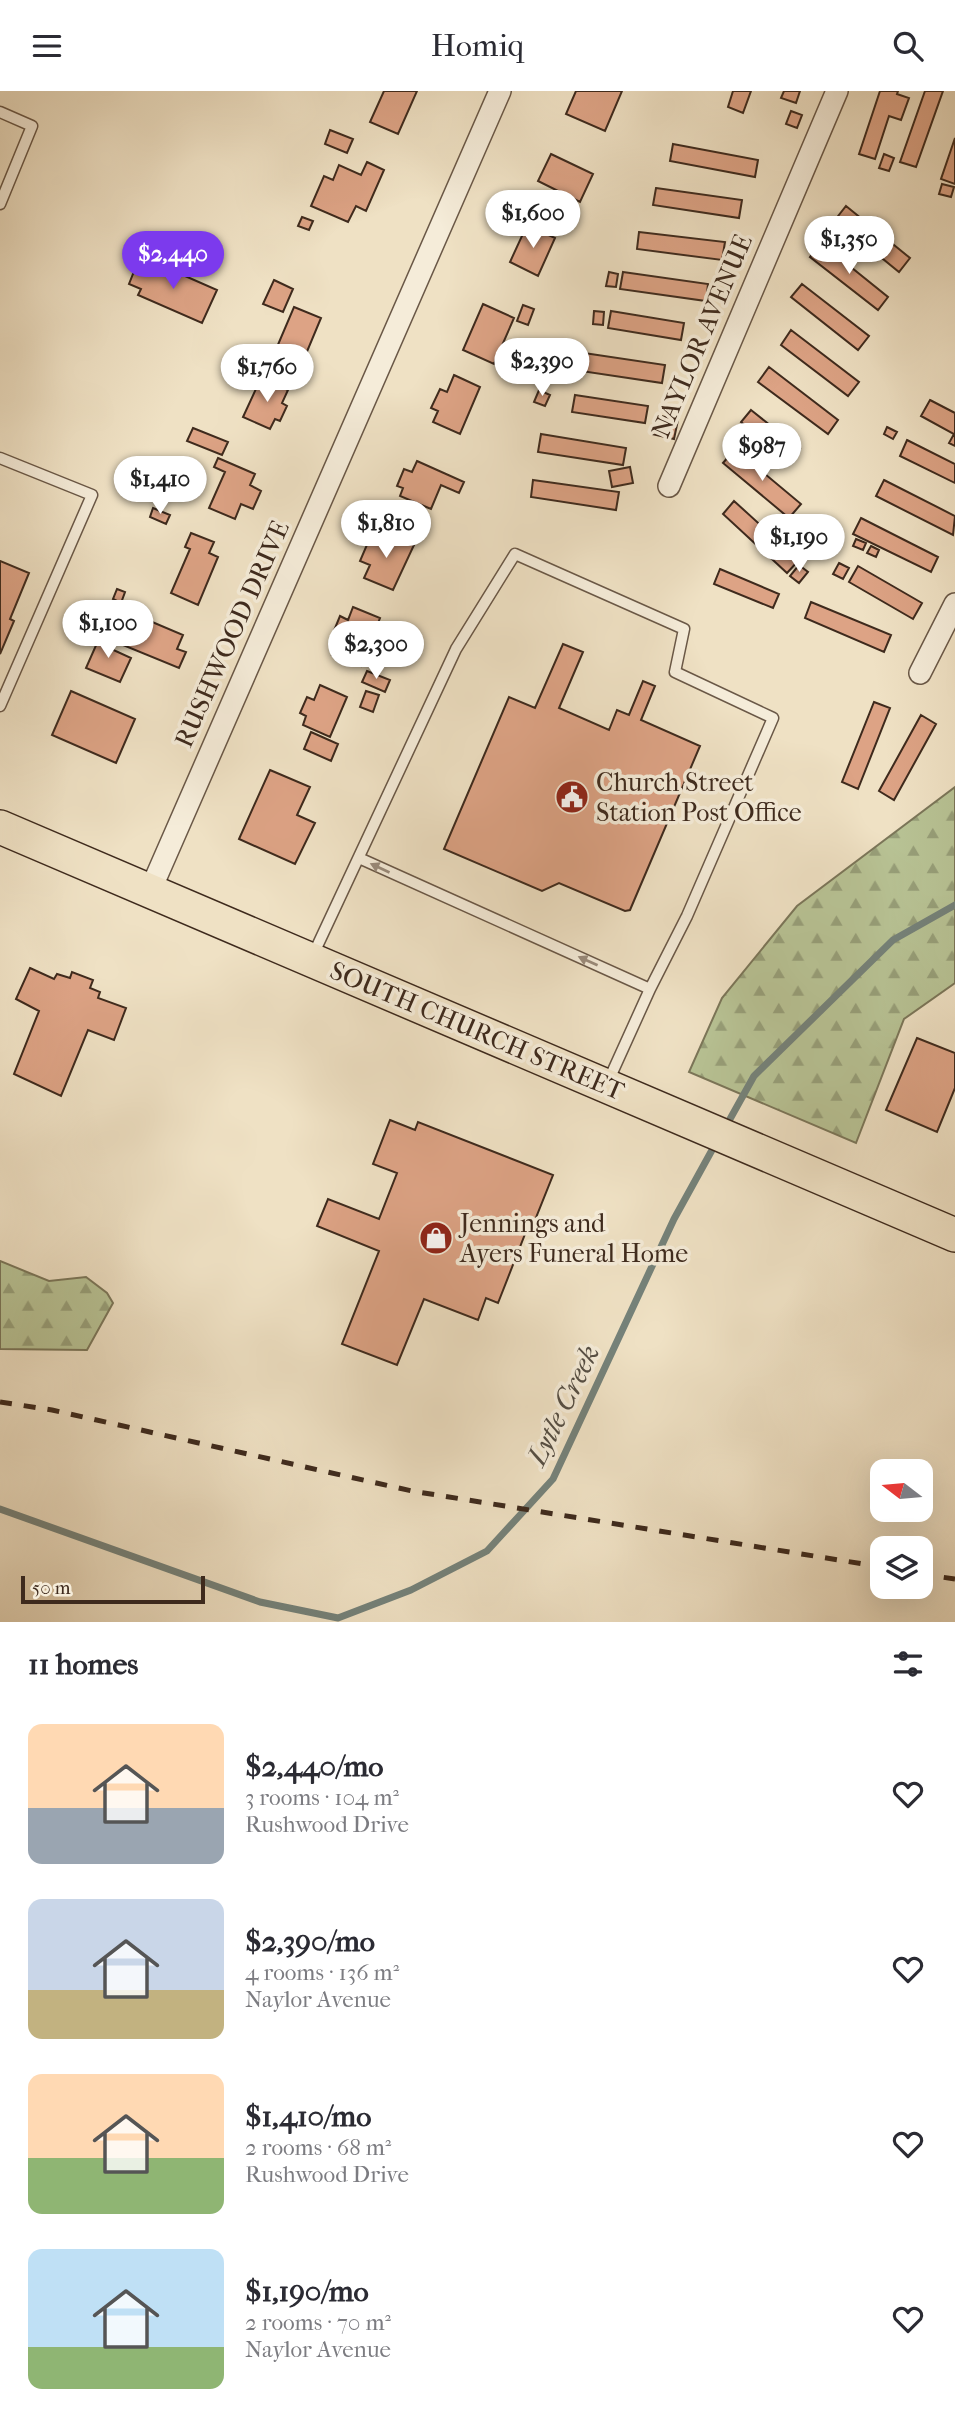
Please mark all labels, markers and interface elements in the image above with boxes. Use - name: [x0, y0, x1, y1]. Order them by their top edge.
- icon: menu: [28, 27, 66, 65]
- text: Homiq: [431, 27, 524, 64]
- icon: search: [889, 27, 927, 65]
- pin: $1,600: [476, 191, 590, 250]
- text: $1,600: [501, 199, 565, 226]
- pin: $1,350: [792, 216, 906, 276]
- text: $1,350: [820, 225, 878, 252]
- street label: NAYLOR AVENUE: [645, 230, 759, 442]
- pin: $2,440: [116, 231, 230, 291]
- text: $2,440: [138, 240, 208, 267]
- pin: $2,390: [485, 338, 599, 398]
- pin: $1,760: [210, 345, 324, 404]
- text: $2,390: [510, 347, 574, 374]
- text: $1,760: [237, 353, 297, 380]
- pin: $987: [721, 423, 803, 483]
- text: $987: [738, 432, 786, 459]
- pin: $1,410: [103, 457, 217, 516]
- text: $1,410: [130, 465, 190, 492]
- pin: $1,810: [329, 501, 443, 560]
- text: $1,810: [357, 509, 415, 536]
- pin: $1,190: [742, 515, 856, 574]
- street label: RUSHWOOD DRIVE: [168, 516, 296, 752]
- text: $1,190: [770, 523, 828, 550]
- pin: $1,100: [51, 601, 165, 660]
- text: $1,100: [78, 609, 138, 636]
- pin: $2,300: [319, 621, 433, 681]
- text: $2,300: [344, 630, 408, 657]
- place label: Church Street Station Post Office: [596, 767, 802, 828]
- public building icon: Church Street Station Post Office: [553, 778, 591, 816]
- one-way arrow: [370, 862, 391, 873]
- street label: SOUTH CHURCH STREET: [325, 955, 629, 1107]
- one-way arrow: [578, 955, 598, 967]
- place label: Jennings and Ayers Funeral Home: [458, 1208, 688, 1269]
- shop icon: Jennings and Ayers Funeral Home: [417, 1219, 455, 1257]
- water label: Lytle Creek: [519, 1339, 606, 1472]
- north arrow: [870, 1459, 933, 1523]
- map controls: [870, 1459, 933, 1599]
- button: layers: [870, 1536, 933, 1599]
- scale bar: [21, 1573, 205, 1605]
- text: 50 m: [32, 1577, 71, 1599]
- icon: filters: [889, 1645, 927, 1683]
- text: 11 homes: [28, 1647, 138, 1682]
- text: $2,440/mo: [245, 1749, 383, 1784]
- icon: home: [84, 1752, 168, 1836]
- icon: heart: [889, 1775, 927, 1813]
- text: 3 rooms · 104 m²: [245, 1784, 399, 1811]
- text: Rushwood Drive: [245, 1811, 409, 1838]
- text: $2,390/mo: [245, 1924, 375, 1959]
- icon: home: [84, 1927, 168, 2011]
- icon: heart: [889, 1950, 927, 1988]
- text: 4 rooms · 136 m²: [245, 1959, 399, 1986]
- text: Naylor Avenue: [245, 1986, 391, 2013]
- text: $1,410/mo: [245, 2099, 371, 2134]
- icon: home: [84, 2102, 168, 2186]
- icon: heart: [889, 2125, 927, 2163]
- text: 2 rooms · 68 m²: [245, 2134, 391, 2161]
- text: Rushwood Drive: [245, 2161, 409, 2188]
- text: $1,190/mo: [245, 2274, 369, 2309]
- icon: home: [84, 2277, 168, 2361]
- icon: heart: [889, 2300, 927, 2338]
- text: 2 rooms · 70 m²: [245, 2309, 391, 2336]
- text: Naylor Avenue: [245, 2336, 391, 2363]

